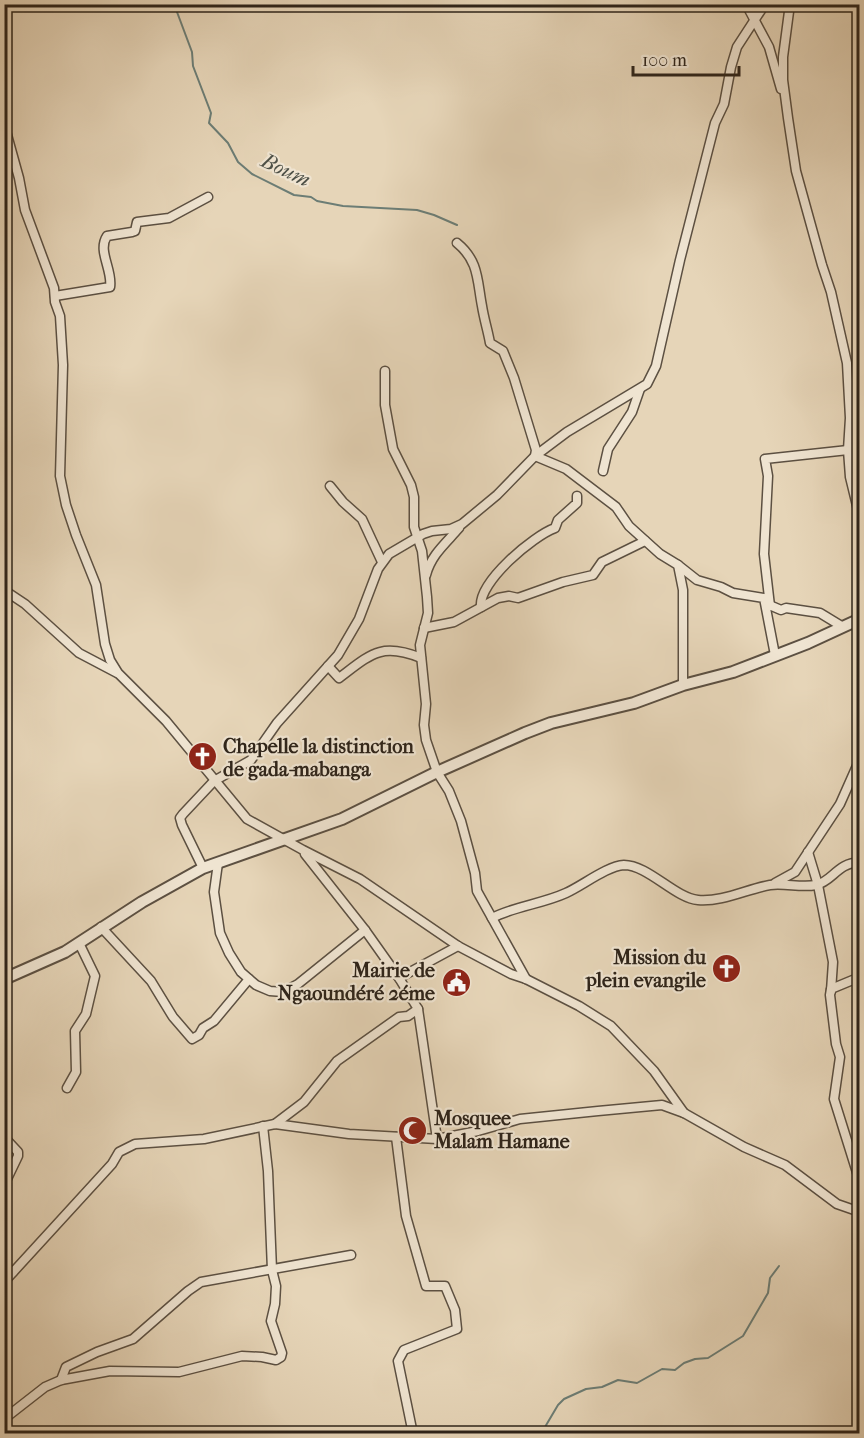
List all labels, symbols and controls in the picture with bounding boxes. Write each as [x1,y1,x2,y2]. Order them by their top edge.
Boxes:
scale bar [633,39,740,77]
text: 100 m [642,50,687,71]
water label: Boum [257,148,314,192]
place label: Chapelle la distinction de gada-mabanga [223,735,414,781]
church icon: Chapelle la distinction de gada-mabanga [186,741,218,773]
place label: Mission du plein evangile [585,946,707,992]
church icon: Mission du plein evangile [711,952,743,984]
place label: Mairie de Ngaoundéré 2éme [278,959,435,1005]
public building icon: Mairie de Ngaoundéré 2éme [440,966,472,998]
place label: Mosquee Malam Hamane [433,1107,570,1153]
mosque icon: Mosquee Malam Hamane [397,1114,429,1146]

